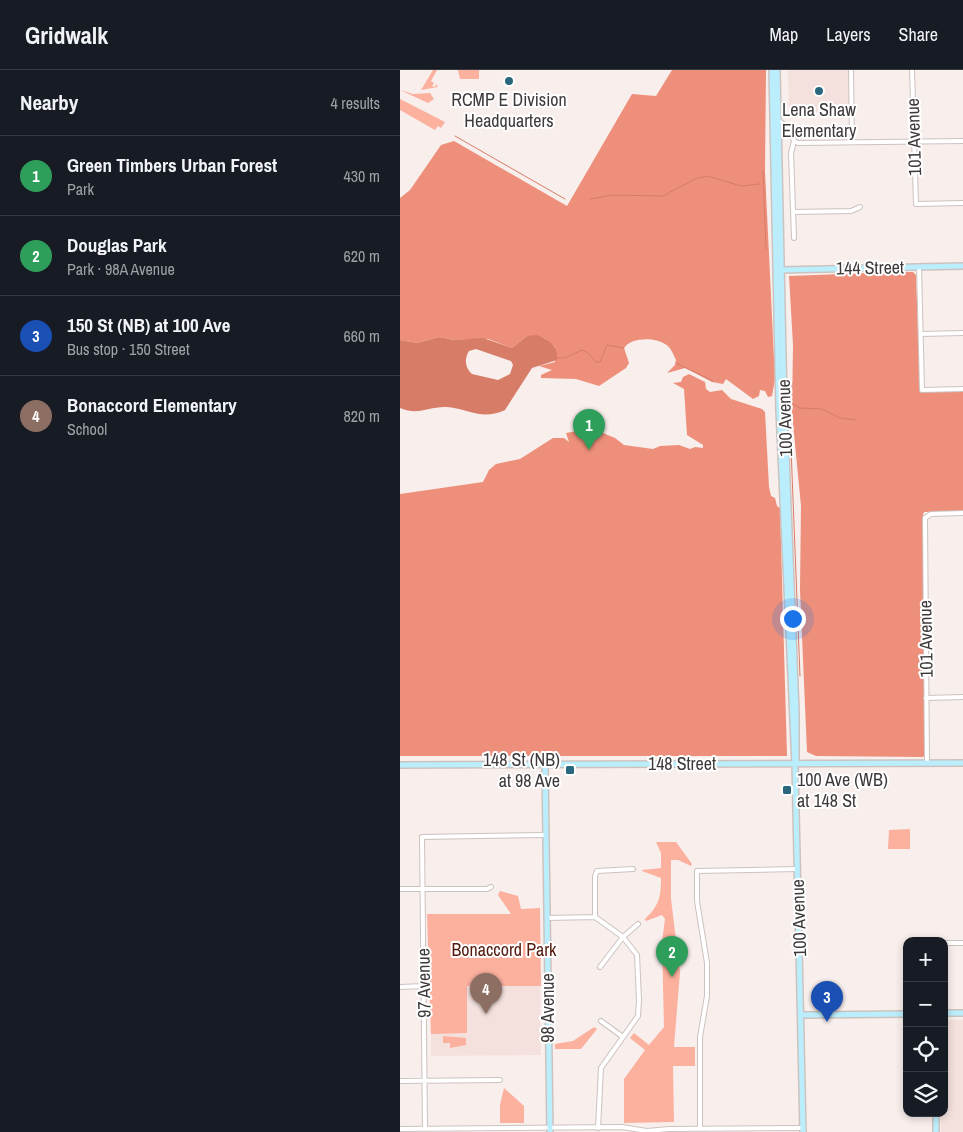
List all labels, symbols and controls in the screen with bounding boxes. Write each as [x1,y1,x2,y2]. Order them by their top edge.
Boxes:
text: Gridwalk [25,19,108,51]
text: Map [770,22,798,47]
text: Layers [826,22,871,47]
text: Share [899,22,938,47]
marker: RCMP E Division Headquarters [503,75,515,87]
marker: Lena Shaw Elementary [813,85,825,97]
place label: RCMP E Division Headquarters [451,87,567,133]
text: Nearby [20,88,78,117]
text: 4 results [330,92,380,114]
place label: Lena Shaw Elementary [782,97,857,143]
street label: 101 Avenue [900,98,927,176]
text: Green Timbers Urban Forest [67,152,277,178]
text: 1 [32,165,40,187]
text: 430 m [344,165,380,187]
text: Park [67,178,94,200]
text: Douglas Park [67,232,167,258]
text: 2 [32,245,40,267]
text: 620 m [344,245,380,267]
street label: 144 Street [836,254,904,281]
text: Park · 98A Avenue [67,258,175,280]
text: 150 St (NB) at 100 Ave [67,312,230,338]
text: 3 [32,325,40,347]
text: 660 m [344,325,380,347]
text: Bus stop · 150 Street [67,338,190,360]
street label: 100 Avenue [771,379,798,457]
text: Bonaccord Elementary [67,392,237,418]
text: 4 [32,405,40,427]
text: 820 m [344,405,380,427]
pin: 1 [573,409,605,450]
text: School [67,418,107,440]
street label: 101 Avenue [912,600,939,678]
your location [780,606,806,632]
place label: 148 St (NB) at 98 Ave [483,747,560,793]
street label: 148 Street [648,751,716,776]
marker: 148 St (NB) at 98 Ave [564,764,576,776]
place label: 100 Ave (WB) at 148 St [797,767,888,813]
marker: 100 Ave (WB) at 148 St [781,784,793,796]
street label: 100 Avenue [785,879,812,957]
pin: 2 [656,936,688,977]
park label: Bonaccord Park [451,937,557,962]
map controls [903,937,948,1117]
button: + [903,937,948,982]
street label: 97 Avenue [410,948,437,1018]
pin: 4 [470,973,502,1014]
street label: 98 Avenue [535,973,560,1043]
pin: 3 [811,981,843,1022]
button: − [903,982,948,1027]
button: locate [903,1027,948,1072]
button: layers [903,1072,948,1117]

